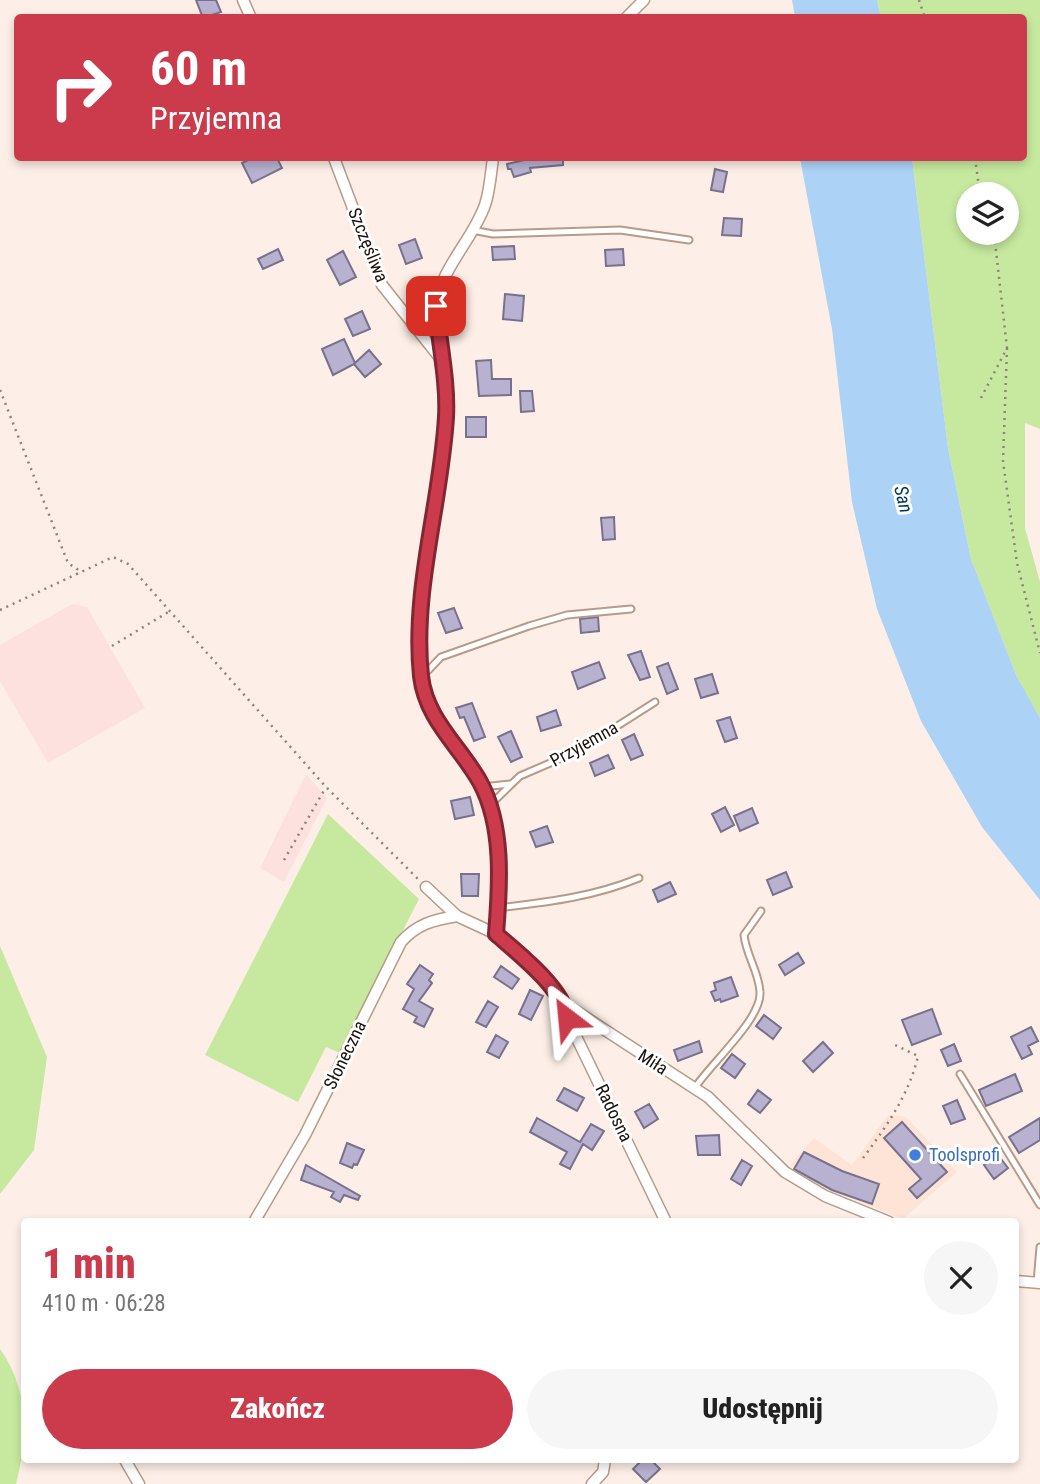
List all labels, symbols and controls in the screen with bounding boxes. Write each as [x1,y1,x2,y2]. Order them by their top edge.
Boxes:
text: 60 m [150,40,247,97]
icon: right [35,42,126,133]
text: Przyjemna [150,99,282,137]
map controls [956,182,1019,245]
button: layers [956,182,1019,245]
street label: Szczęśliwa [344,205,393,285]
pin [406,276,466,336]
icon: arrive [417,287,455,325]
water label: San [889,483,918,515]
street label: Przyjemna [546,716,621,771]
position arrow [530,981,604,1055]
street label: Słoneczna [319,1017,370,1092]
street label: Miła [635,1044,672,1079]
street label: Radosna [591,1080,637,1145]
place label: Toolsprofi [929,1144,1000,1165]
marker: Toolsprofi [907,1147,923,1163]
text: 1 min [42,1239,136,1288]
button: close [924,1241,998,1315]
text: 410 m · 06:28 [42,1290,166,1317]
button: Zakończ [42,1369,513,1449]
button: Udostępnij [527,1369,998,1449]

